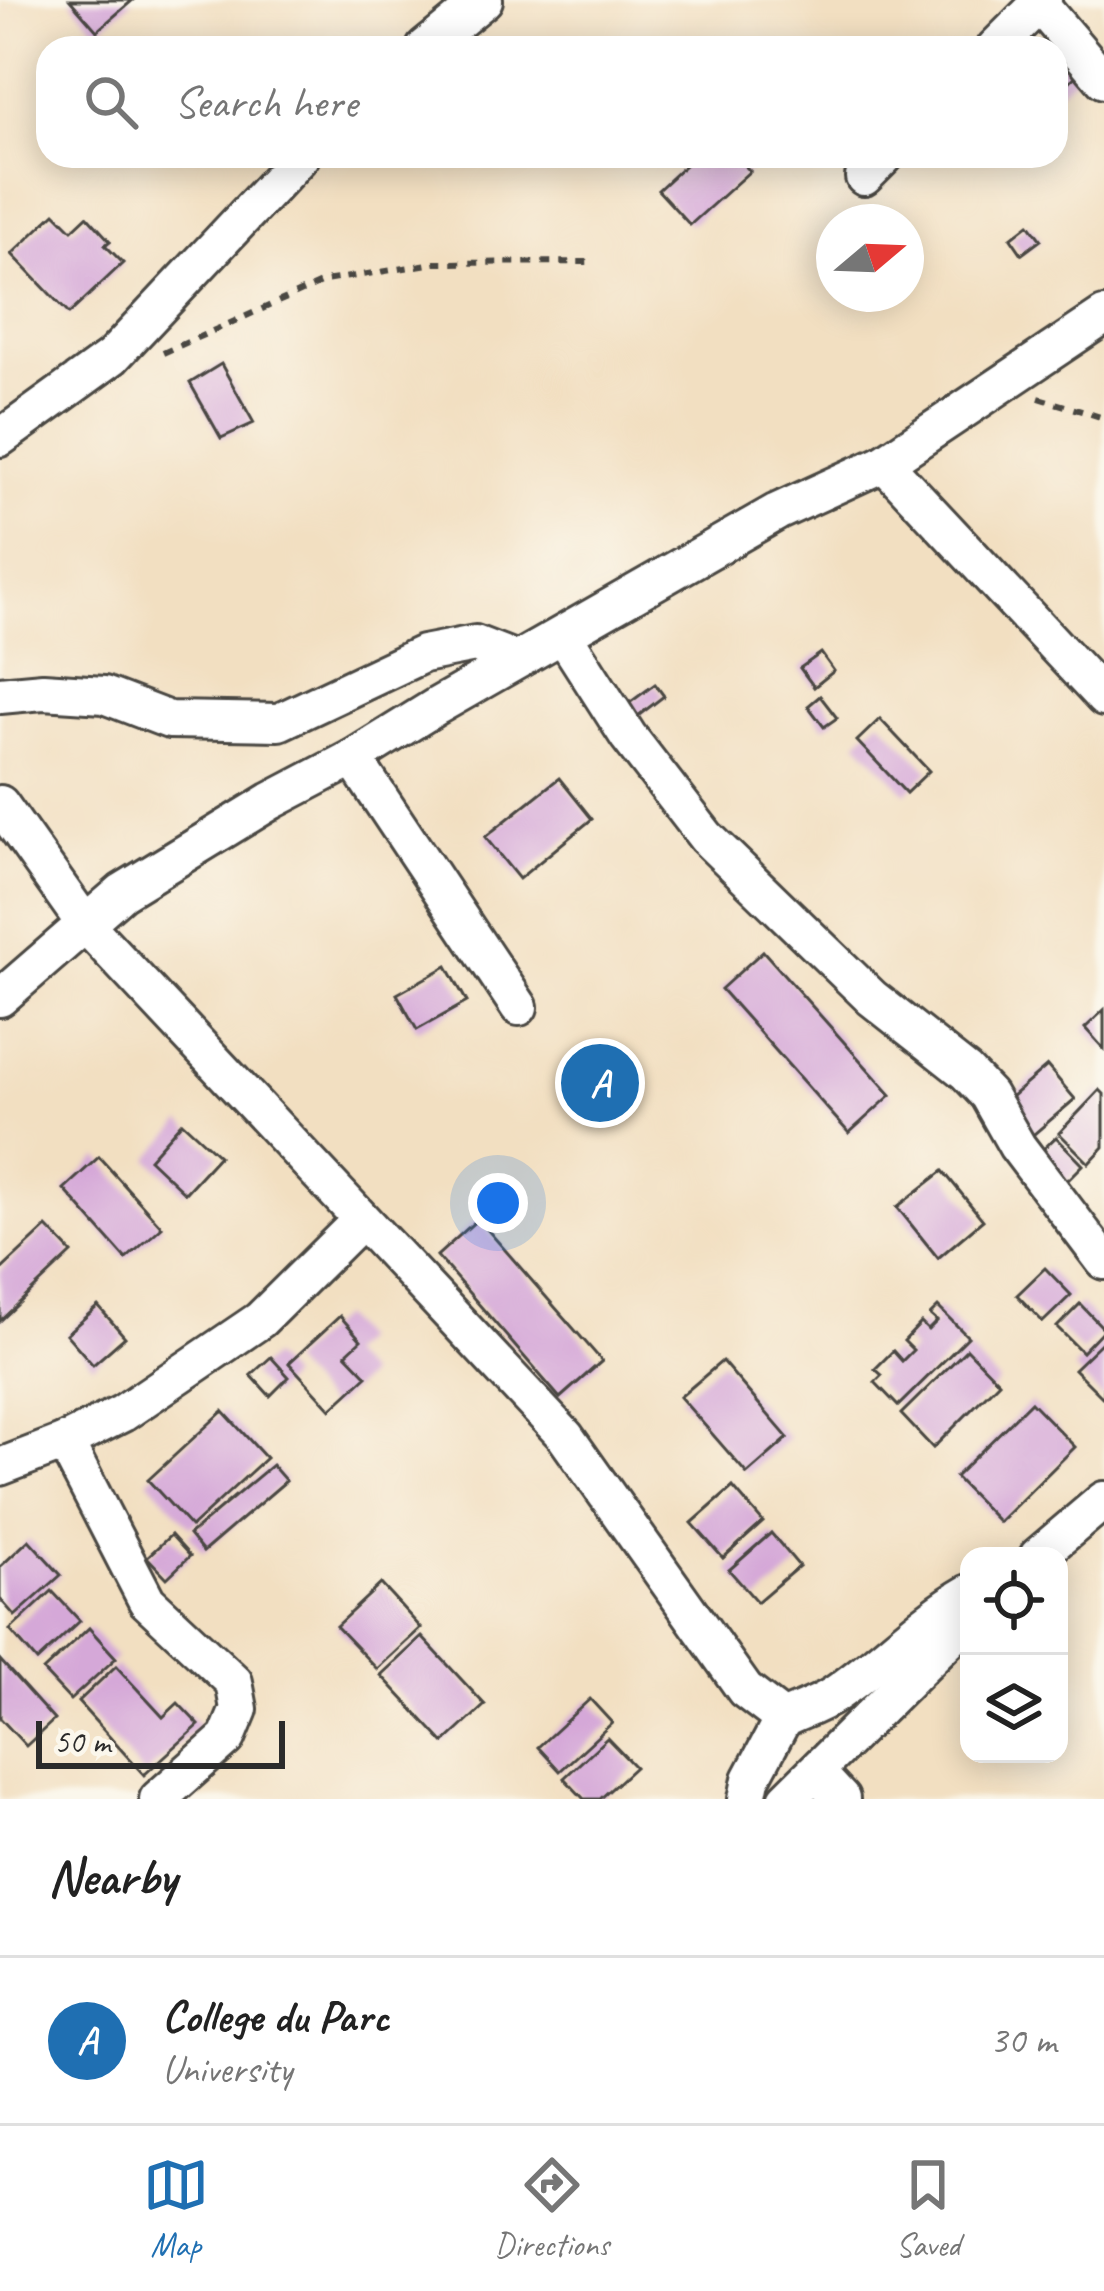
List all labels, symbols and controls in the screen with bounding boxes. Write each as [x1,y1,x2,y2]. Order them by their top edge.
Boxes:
search box [36,36,1068,168]
icon: search [78,69,144,135]
text: Search here [174,74,357,131]
north arrow [816,204,924,312]
pin: A [561,1038,639,1128]
your location [468,1173,528,1233]
map controls [960,1547,1068,1763]
button: locate [960,1547,1068,1655]
button: layers [960,1655,1068,1763]
scale bar [36,1715,285,1768]
text: 50 m [54,1721,110,1763]
text: Nearby [48,1845,176,1909]
text: College du Parc [162,1988,389,2045]
text: A [77,2016,97,2065]
text: 30 m [990,2016,1056,2065]
text: University [162,2045,292,2094]
tab: Map [143,2152,209,2266]
tab: Directions [495,2152,609,2266]
tab: Saved [895,2152,961,2266]

